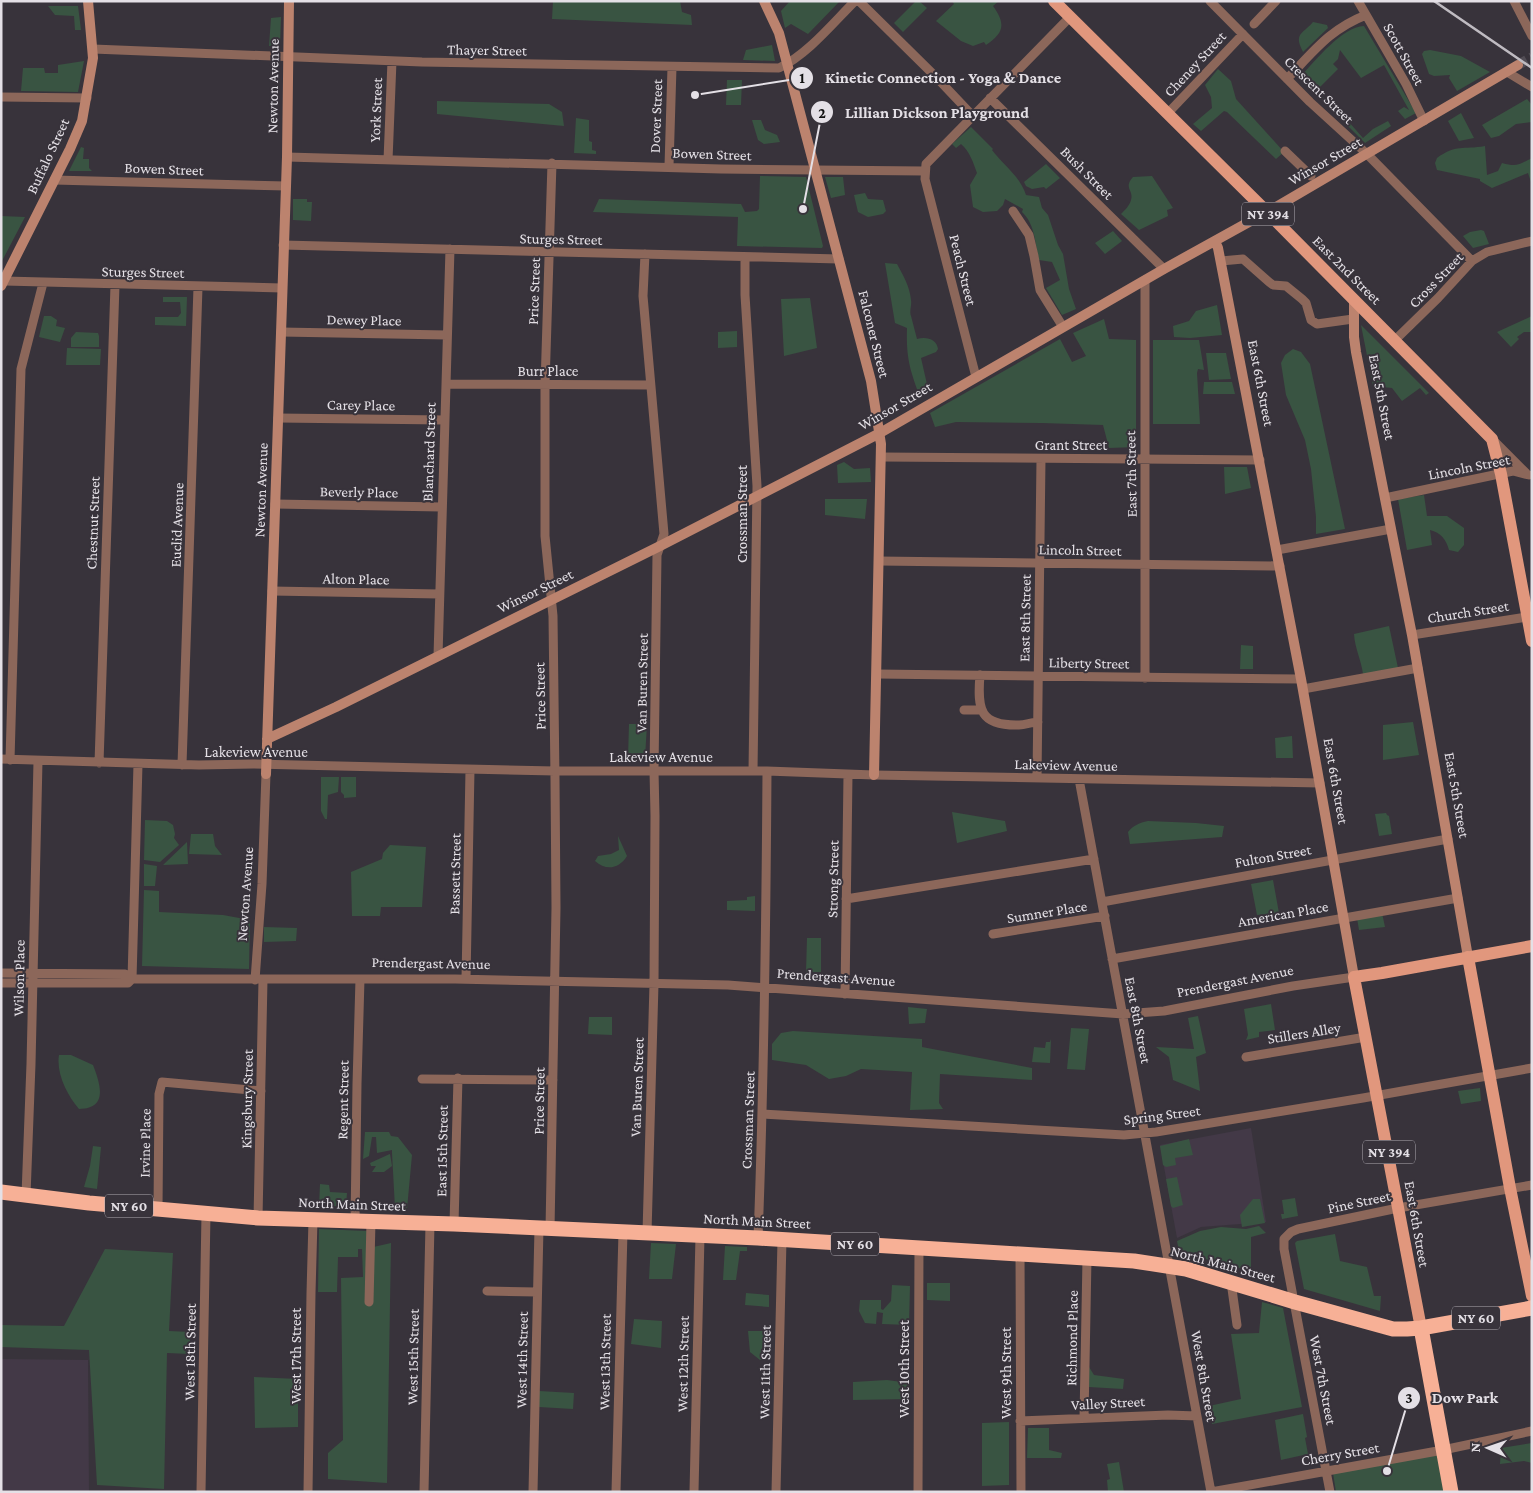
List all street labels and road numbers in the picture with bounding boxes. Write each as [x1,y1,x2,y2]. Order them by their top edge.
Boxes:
street label: Scott Street [1380,20,1428,89]
street label: Cheney Street [1161,27,1231,100]
street label: Newton Avenue [264,38,282,134]
street label: Thayer Street [447,41,528,60]
street label: Crescent Street [1281,53,1358,128]
street label: York Street [367,76,385,143]
street label: Dover Street [647,78,665,153]
street label: Buffalo Street [24,115,73,196]
street label: Winsor Street [1285,133,1365,188]
street label: Bush Street [1057,143,1117,203]
street label: Bowen Street [672,145,753,163]
street label: Bowen Street [124,160,205,178]
road number: NY 394 [1242,202,1294,225]
street label: Sturges Street [520,230,603,249]
street label: Peach Street [946,233,980,308]
street label: East 2nd Street [1310,233,1385,308]
street label: Cross Street [1406,248,1467,311]
street label: Price Street [525,256,543,325]
street label: Sturges Street [102,263,185,282]
street label: Falconer Street [855,289,893,380]
street label: Dewey Place [326,311,402,330]
street label: East 6th Street [1245,339,1277,428]
street label: East 5th Street [1366,353,1398,442]
street label: Burr Place [518,363,579,379]
street label: Winsor Street [855,378,935,433]
street label: Carey Place [327,396,396,415]
street label: Blanchard Street [419,401,439,502]
street label: East 7th Street [1122,430,1140,517]
street label: Grant Street [1035,437,1108,453]
street label: Newton Avenue [251,442,271,538]
street label: Lincoln Street [1427,451,1512,483]
street label: Crossman Street [734,464,750,563]
street label: Chestnut Street [83,475,103,570]
street label: Euclid Avenue [168,482,186,568]
street label: Beverly Place [320,483,399,502]
street label: Lincoln Street [1038,541,1123,559]
street label: Winsor Street [495,565,576,616]
street label: Alton Place [322,570,390,588]
street label: East 8th Street [1016,573,1034,662]
street label: Church Street [1426,598,1511,626]
street label: Van Buren Street [633,632,651,733]
street label: Liberty Street [1048,654,1131,673]
street label: Price Street [531,661,549,730]
street label: East 6th Street [1321,737,1352,826]
street label: Lakeview Avenue [204,744,308,760]
street label: Lakeview Avenue [609,749,713,765]
street label: East 5th Street [1442,751,1473,840]
street label: Lakeview Avenue [1014,756,1118,774]
street label: Bassett Street [446,832,464,915]
street label: Strong Street [824,839,843,918]
street label: Fulton Street [1234,841,1314,871]
street label: Newton Avenue [234,846,256,942]
street label: Sumner Place [1006,898,1089,926]
street label: American Place [1236,898,1330,930]
street label: Wilson Place [10,939,28,1017]
street label: Prendergast Avenue [371,954,491,973]
street label: Prendergast Avenue [1175,962,1295,1001]
street label: Prendergast Avenue [776,965,896,990]
street label: East 8th Street [1122,975,1154,1066]
street label: Stillers Alley [1266,1019,1342,1048]
street label: Van Buren Street [627,1036,647,1137]
street label: Kingsbury Street [238,1048,257,1149]
street label: Regent Street [334,1059,353,1140]
street label: Price Street [530,1066,548,1135]
street label: Crossman Street [738,1070,758,1169]
street label: Spring Street [1123,1102,1203,1129]
street label: East 15th Street [433,1104,451,1197]
street label: Irvine Place [136,1108,154,1178]
road number: NY 394 [1363,1140,1415,1164]
street label: East 6th Street [1402,1180,1433,1269]
street label: Pine Street [1326,1187,1393,1216]
road number: NY 60 [105,1194,153,1218]
street label: North Main Street [298,1194,407,1214]
street label: North Main Street [703,1210,812,1232]
road number: NY 60 [831,1232,879,1256]
street label: North Main Street [1169,1242,1278,1286]
street label: Richmond Place [1063,1290,1081,1386]
street label: West 18th Street [181,1302,199,1401]
road number: NY 60 [1452,1306,1500,1330]
street label: West 17th Street [288,1307,304,1404]
street label: West 15th Street [404,1308,422,1405]
street label: West 14th Street [513,1310,531,1409]
street label: West 13th Street [596,1313,614,1410]
street label: West 12th Street [674,1315,692,1412]
street label: West 10th Street [896,1319,912,1418]
street label: West 11th Street [756,1324,774,1419]
street label: West 9th Street [998,1326,1014,1419]
street label: West 8th Street [1188,1329,1220,1424]
street label: West 7th Street [1306,1334,1340,1427]
street label: Valley Street [1071,1393,1147,1414]
street label: Cherry Street [1300,1439,1382,1470]

